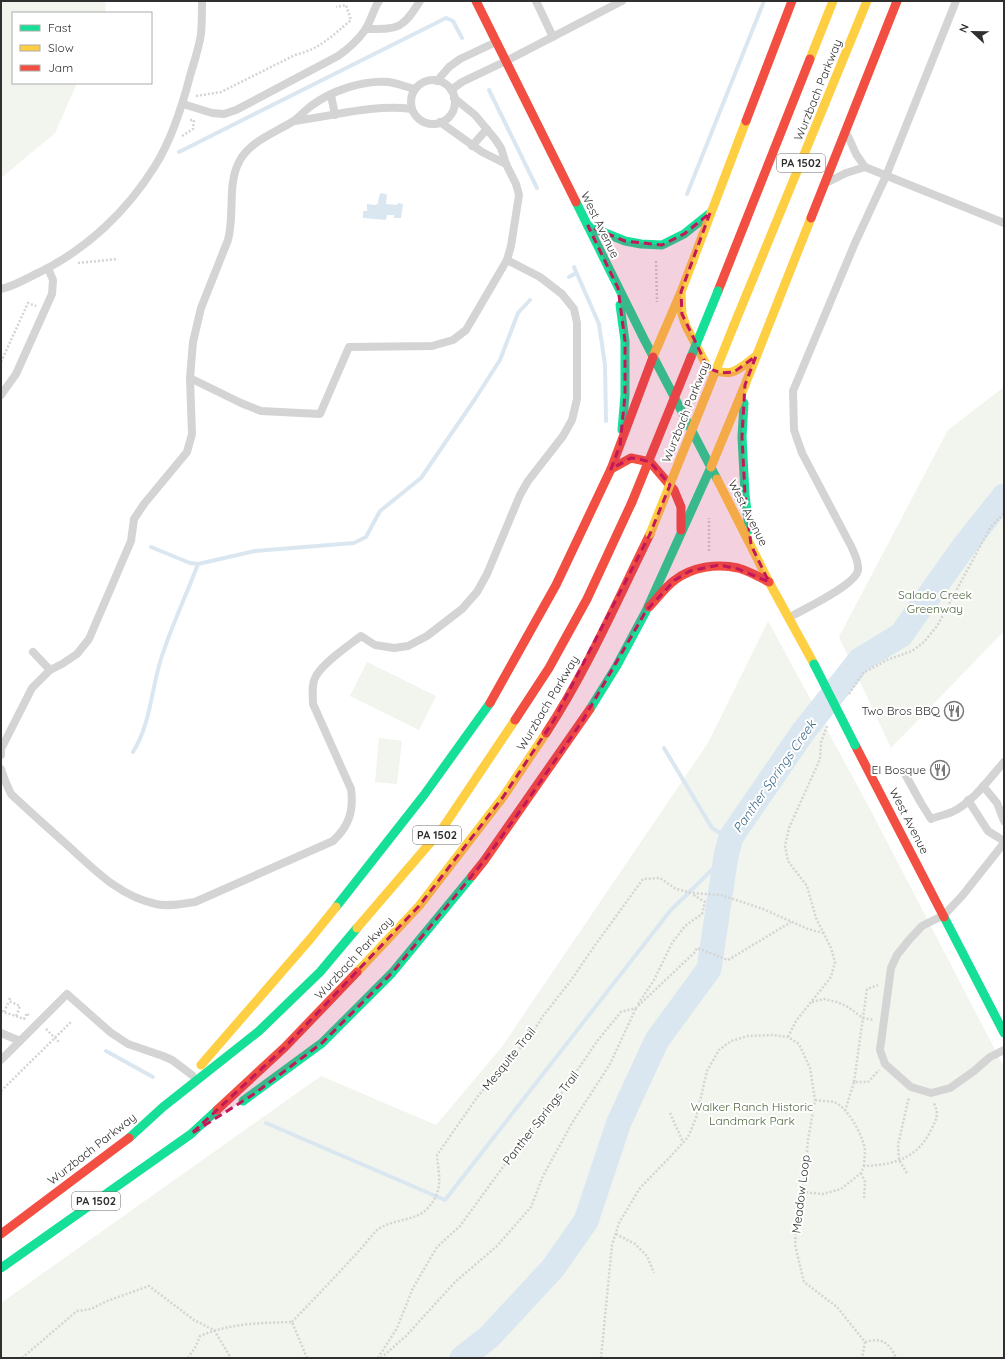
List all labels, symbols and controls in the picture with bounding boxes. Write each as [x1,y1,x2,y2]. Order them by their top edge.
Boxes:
legend [12,12,152,84]
north arrow [953,12,993,52]
text: Fast [48,20,72,35]
text: N [956,22,972,35]
street label: Wurzbach Parkway [790,37,845,143]
text: Slow [48,40,74,55]
text: Jam [48,60,73,75]
road number: PA 1502 [777,154,825,172]
street label: West Avenue [578,189,623,261]
street label: Wurzbach Parkway [658,359,713,465]
street label: West Avenue [725,477,772,549]
park label: Salado Creek Greenway [898,587,972,616]
street label: Wurzbach Parkway [513,653,582,753]
restaurant icon: Two Bros BBQ [943,700,965,722]
place label: Two Bros BBQ [861,703,941,718]
water label: Panther Springs Creek [729,716,820,835]
restaurant icon: El Bosque [929,759,951,781]
place label: El Bosque [872,762,926,777]
street label: West Avenue [886,785,933,857]
road number: PA 1502 [413,826,461,844]
street label: Wurzbach Parkway [311,913,396,1002]
street label: Mesquite Trail [479,1024,539,1093]
street label: Panther Springs Trail [499,1068,582,1168]
park label: Walker Ranch Historic Landmark Park [691,1099,813,1128]
street label: Wurzbach Parkway [44,1109,139,1188]
street label: Meadow Loop [788,1154,813,1234]
road number: PA 1502 [72,1192,120,1210]

